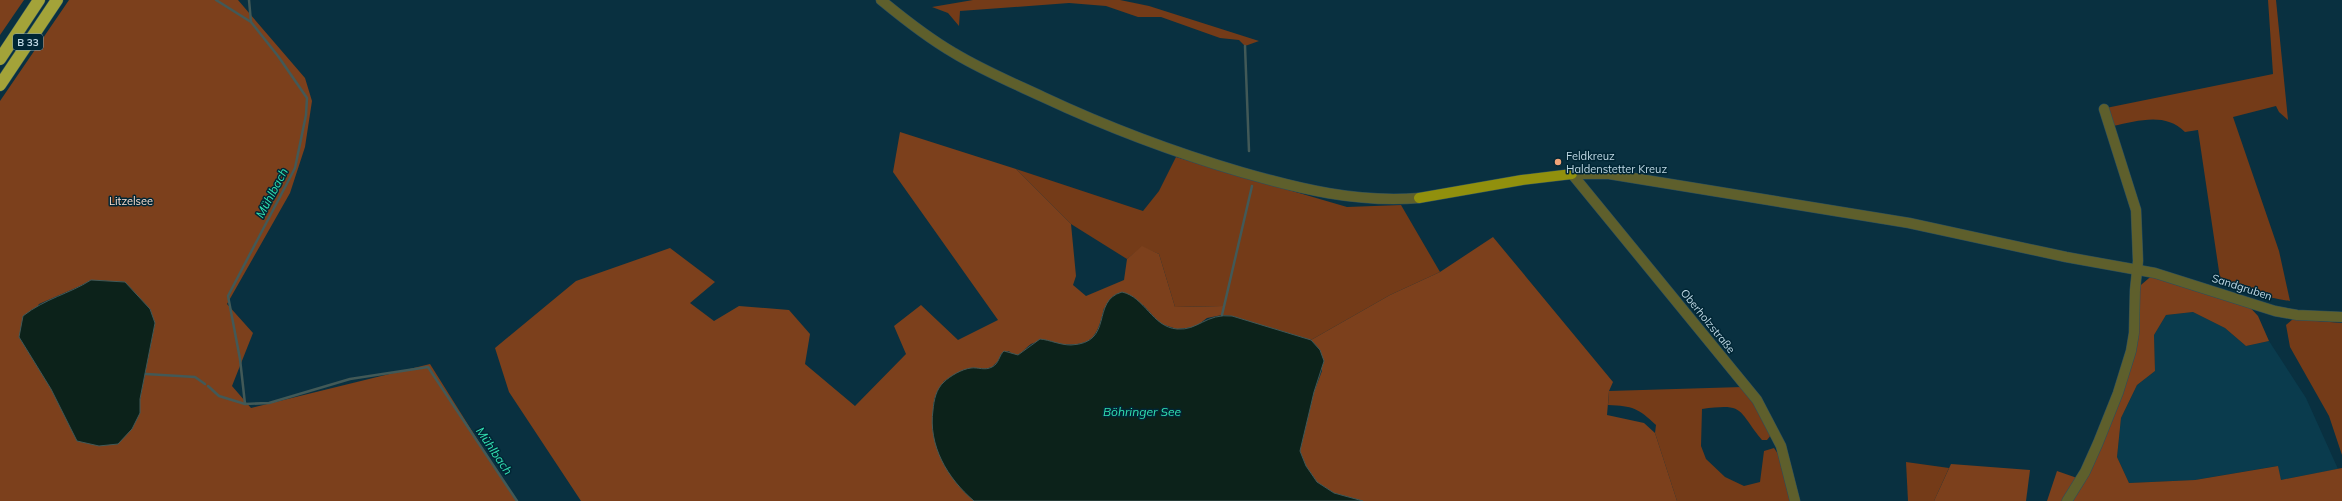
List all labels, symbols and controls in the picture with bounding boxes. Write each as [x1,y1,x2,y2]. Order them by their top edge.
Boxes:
road number: B 33 [13,34,43,50]
place label: Feldkreuz Haldenstetter Kreuz [1566,149,1667,176]
marker: Feldkreuz Haldenstetter Kreuz [1553,157,1563,167]
water label: Mühlbach [252,165,291,220]
park label: Litzelsee [109,194,153,208]
street label: Sandgruben [2210,271,2274,303]
street label: Oberholzstraße [1678,286,1738,356]
water label: Böhringer See [1103,404,1182,419]
water label: Mühlbach [473,424,516,477]

